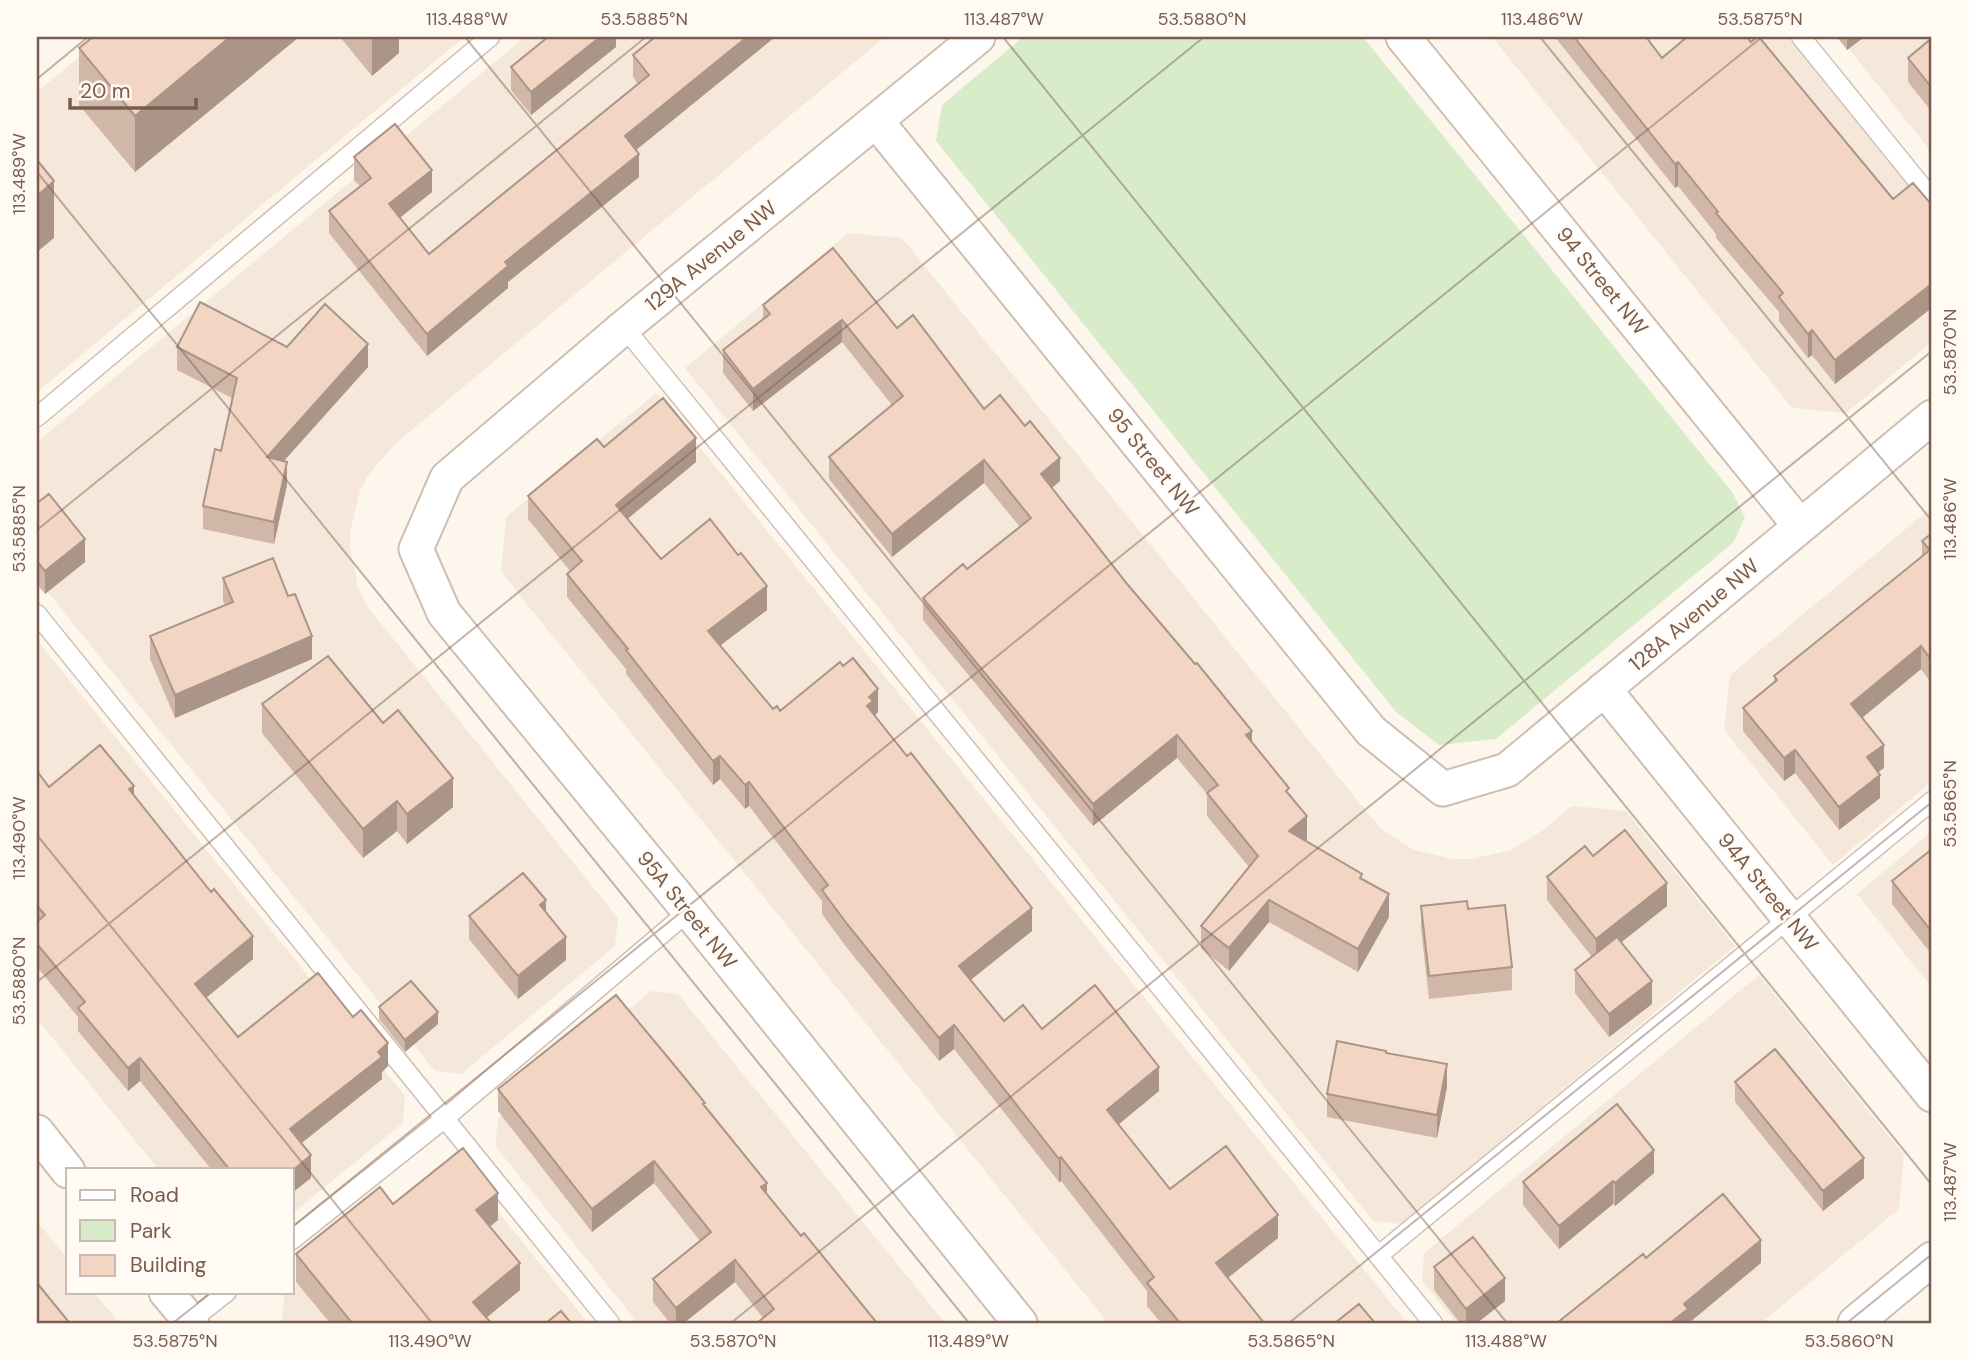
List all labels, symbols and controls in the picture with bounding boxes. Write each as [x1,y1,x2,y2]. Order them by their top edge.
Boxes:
text: 113.488°W [426,7,508,31]
text: 53.5885°N [600,7,688,31]
text: 113.487°W [964,7,1044,31]
text: 53.5880°N [1158,7,1246,31]
text: 113.486°W [1501,7,1583,31]
text: 53.5875°N [1717,7,1803,31]
scale bar [70,66,196,110]
text: 20 m [80,77,131,105]
text: 113.489°W [7,133,31,215]
street label: 129A Avenue NW [639,194,783,318]
street label: 94 Street NW [1550,221,1654,341]
text: 53.5870°N [1938,309,1962,395]
street label: 95 Street NW [1101,402,1205,522]
text: 113.486°W [1938,478,1962,560]
text: 53.5885°N [7,485,31,573]
street label: 128A Avenue NW [1623,552,1765,678]
text: 53.5865°N [1938,760,1962,848]
text: 113.490°W [7,796,31,880]
street label: 94A Street NW [1711,827,1825,957]
street label: 95A Street NW [631,845,743,975]
text: 53.5880°N [7,937,31,1025]
text: 113.487°W [1938,1142,1962,1222]
legend [66,1168,294,1294]
text: Road [130,1181,179,1209]
text: Park [130,1217,172,1245]
text: Building [130,1251,207,1279]
text: 53.5875°N [132,1329,218,1353]
text: 113.490°W [388,1329,472,1353]
text: 53.5870°N [690,1329,776,1353]
text: 113.489°W [927,1329,1009,1353]
text: 53.5865°N [1247,1329,1335,1353]
text: 113.488°W [1465,1329,1547,1353]
text: 53.5860°N [1804,1329,1894,1353]

